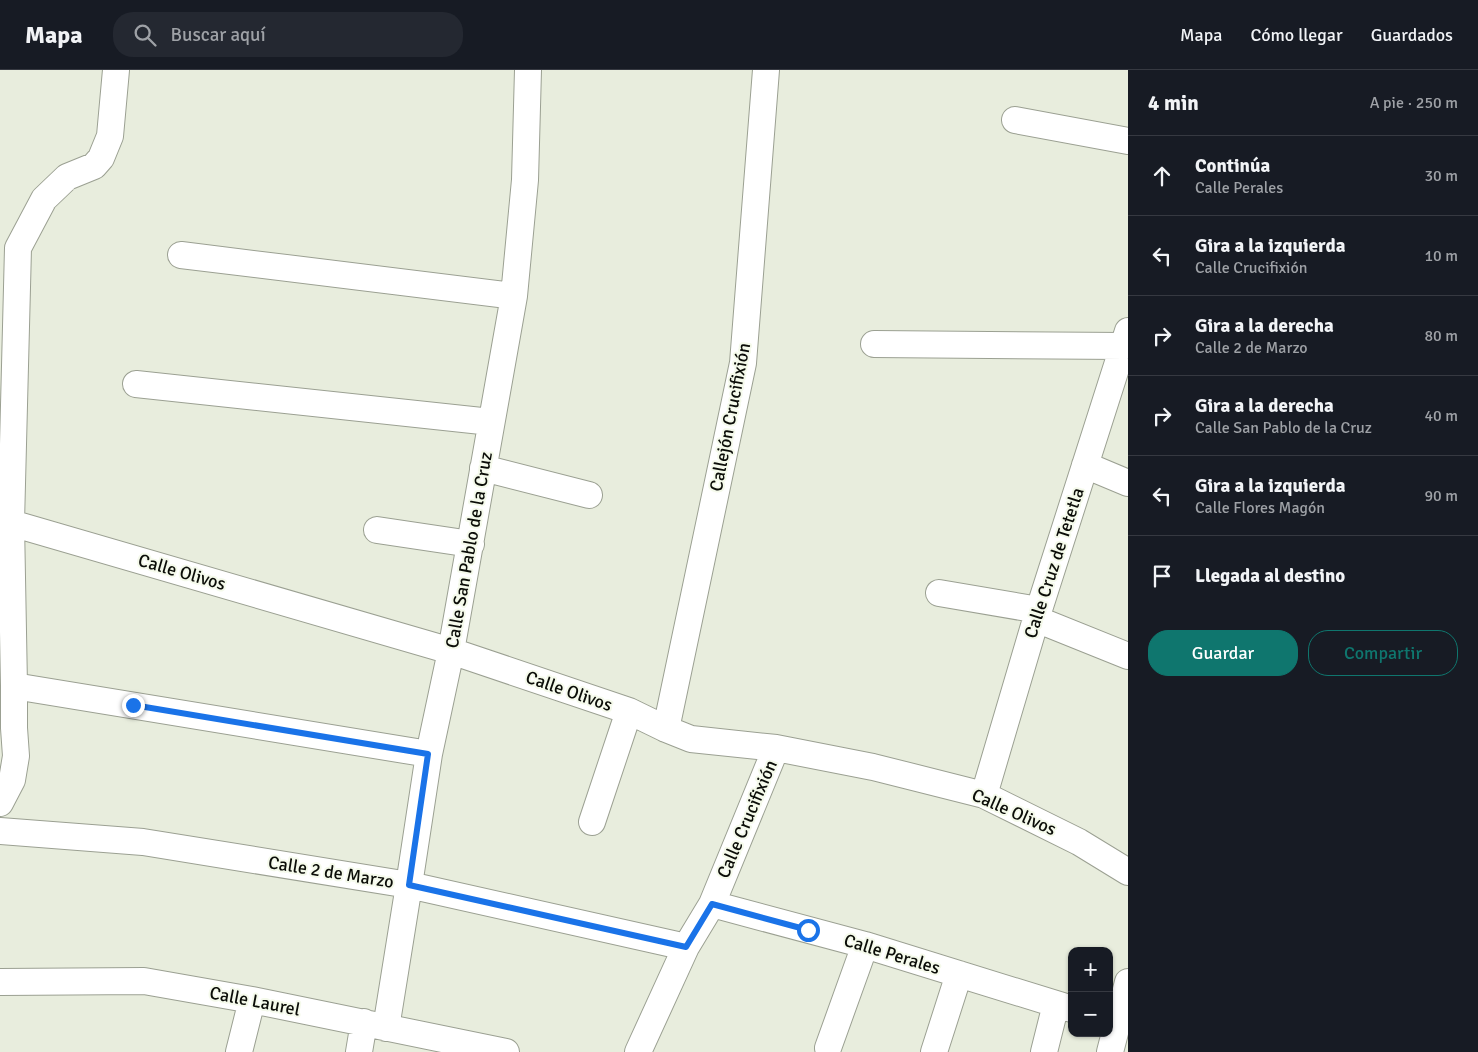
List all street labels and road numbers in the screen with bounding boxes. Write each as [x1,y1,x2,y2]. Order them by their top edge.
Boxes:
street label: Callejón Crucifixión [705,341,755,493]
street label: Calle San Pablo de la Cruz [441,450,497,650]
street label: Calle Cruz de Tetetla [1019,485,1089,641]
street label: Calle Olivos [136,549,228,595]
street label: Calle Olivos [523,666,615,716]
street label: Calle Crucifixión [712,756,782,882]
street label: Calle Olivos [968,784,1060,840]
street label: Calle 2 de Marzo [267,851,395,893]
street label: Calle Perales [841,929,943,979]
street label: Calle Laurel [208,981,302,1021]

